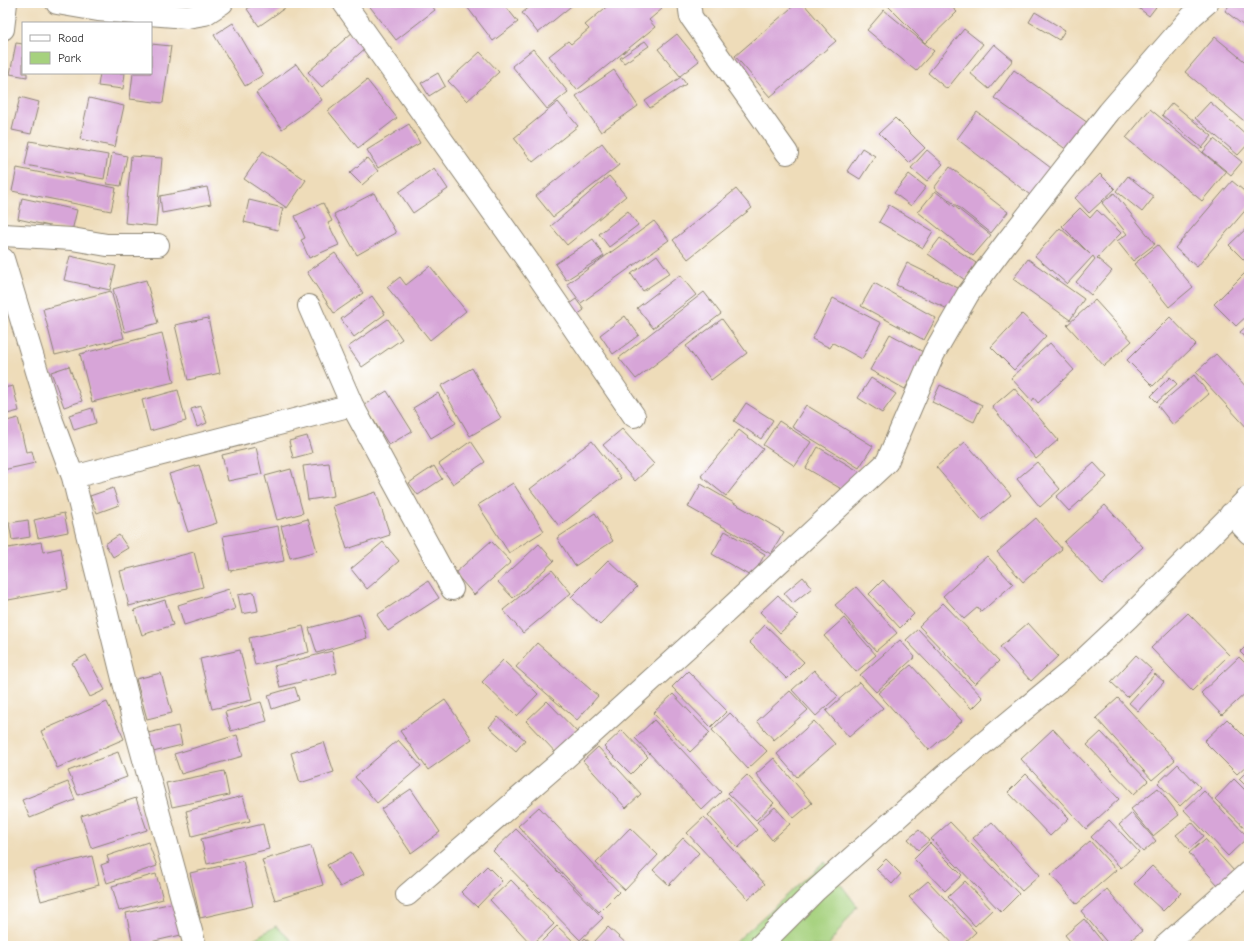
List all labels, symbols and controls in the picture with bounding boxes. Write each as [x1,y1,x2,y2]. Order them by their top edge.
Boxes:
legend [22,22,152,74]
text: Road [58,31,84,45]
text: Park [58,51,81,65]

